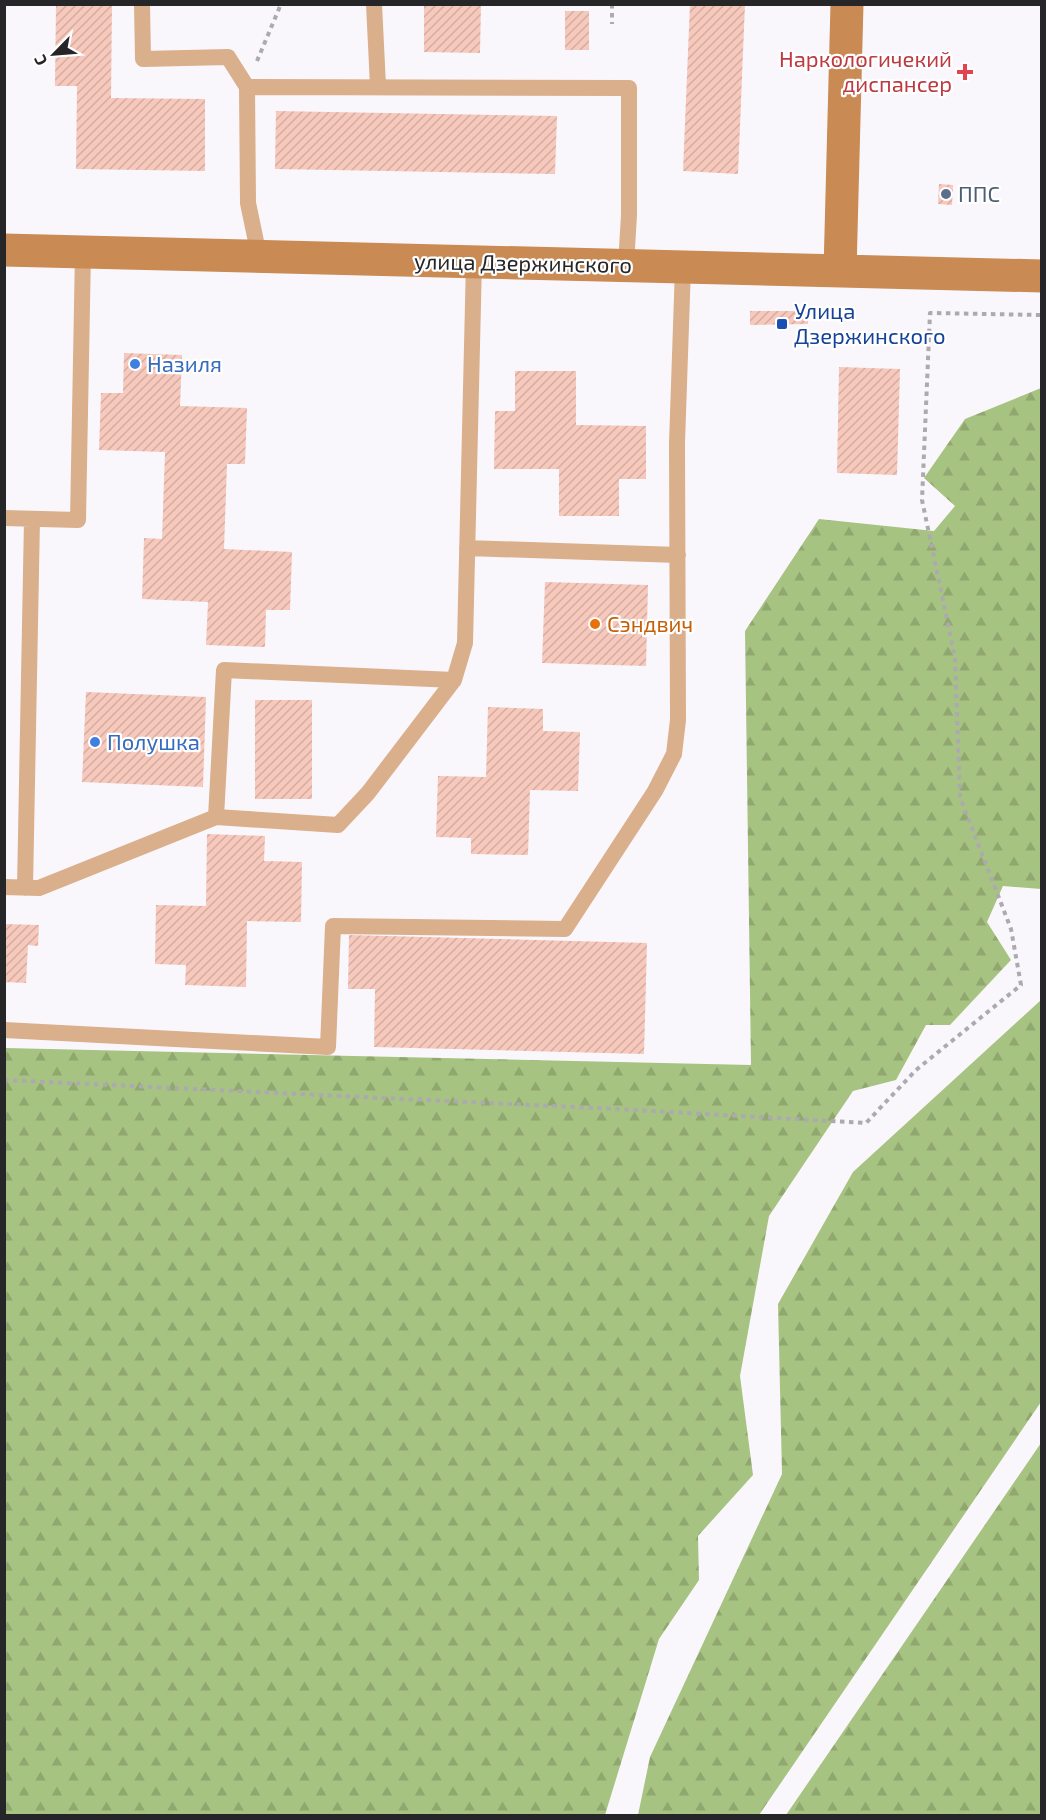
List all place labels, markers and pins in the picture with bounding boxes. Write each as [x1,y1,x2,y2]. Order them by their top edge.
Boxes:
place label: Наркологичекий диспансер [779,45,952,96]
marker: Наркологичекий диспансер [956,63,974,81]
place label: ППС [958,180,1000,206]
marker: ППС [939,187,953,201]
place label: Улица Дзержинского [794,297,946,348]
marker: Улица Дзержинского [775,317,789,331]
place label: Назиля [147,350,222,376]
marker: Назиля [128,357,142,371]
place label: Сэндвич [607,610,693,636]
marker: Сэндвич [588,617,602,631]
place label: Полушка [107,728,200,755]
marker: Полушка [88,735,102,749]

